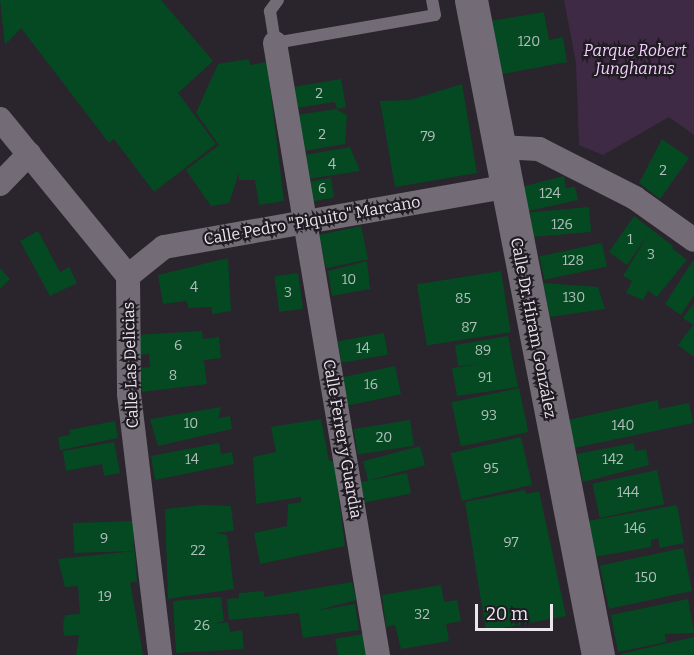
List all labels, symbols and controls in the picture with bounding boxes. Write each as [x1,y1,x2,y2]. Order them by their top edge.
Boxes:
house number: 120 [518,34,540,50]
park label: Parque Robert Junghanns [584,41,686,79]
house number: 2 [315,86,323,102]
house number: 2 [318,127,326,143]
house number: 79 [421,129,435,145]
house number: 4 [328,157,336,173]
house number: 2 [659,163,667,179]
house number: 6 [318,181,326,197]
house number: 124 [539,186,561,202]
street label: Calle Pedro "Piquito" Marcano [202,192,422,250]
house number: 126 [551,217,573,233]
house number: 1 [627,232,633,248]
street label: Calle Dr. Hiram González [506,236,560,420]
house number: 3 [647,247,655,263]
house number: 128 [562,253,584,269]
house number: 10 [342,272,356,288]
house number: 4 [190,280,198,296]
house number: 3 [284,285,292,301]
house number: 130 [563,290,585,306]
house number: 85 [455,291,471,307]
street label: Calle Las Delicias [119,301,143,429]
house number: 87 [461,320,477,336]
house number: 6 [174,338,182,354]
house number: 14 [356,341,370,357]
house number: 89 [475,343,491,359]
street label: Calle Ferrer y Guardia [319,358,365,520]
house number: 8 [169,368,177,384]
house number: 91 [478,370,492,386]
house number: 16 [364,377,378,393]
house number: 93 [481,408,497,424]
house number: 10 [184,416,198,432]
house number: 140 [612,418,634,434]
house number: 20 [376,430,392,446]
house number: 14 [185,452,199,468]
house number: 142 [602,452,624,468]
house number: 95 [483,461,499,477]
house number: 144 [617,485,639,501]
house number: 146 [624,521,646,537]
house number: 9 [100,531,108,547]
house number: 97 [503,535,519,551]
house number: 22 [190,543,206,559]
house number: 150 [635,570,657,586]
house number: 19 [98,589,112,605]
scale bar [478,592,556,630]
text: 20 m [486,603,528,625]
house number: 32 [414,607,430,623]
house number: 26 [194,618,210,634]

